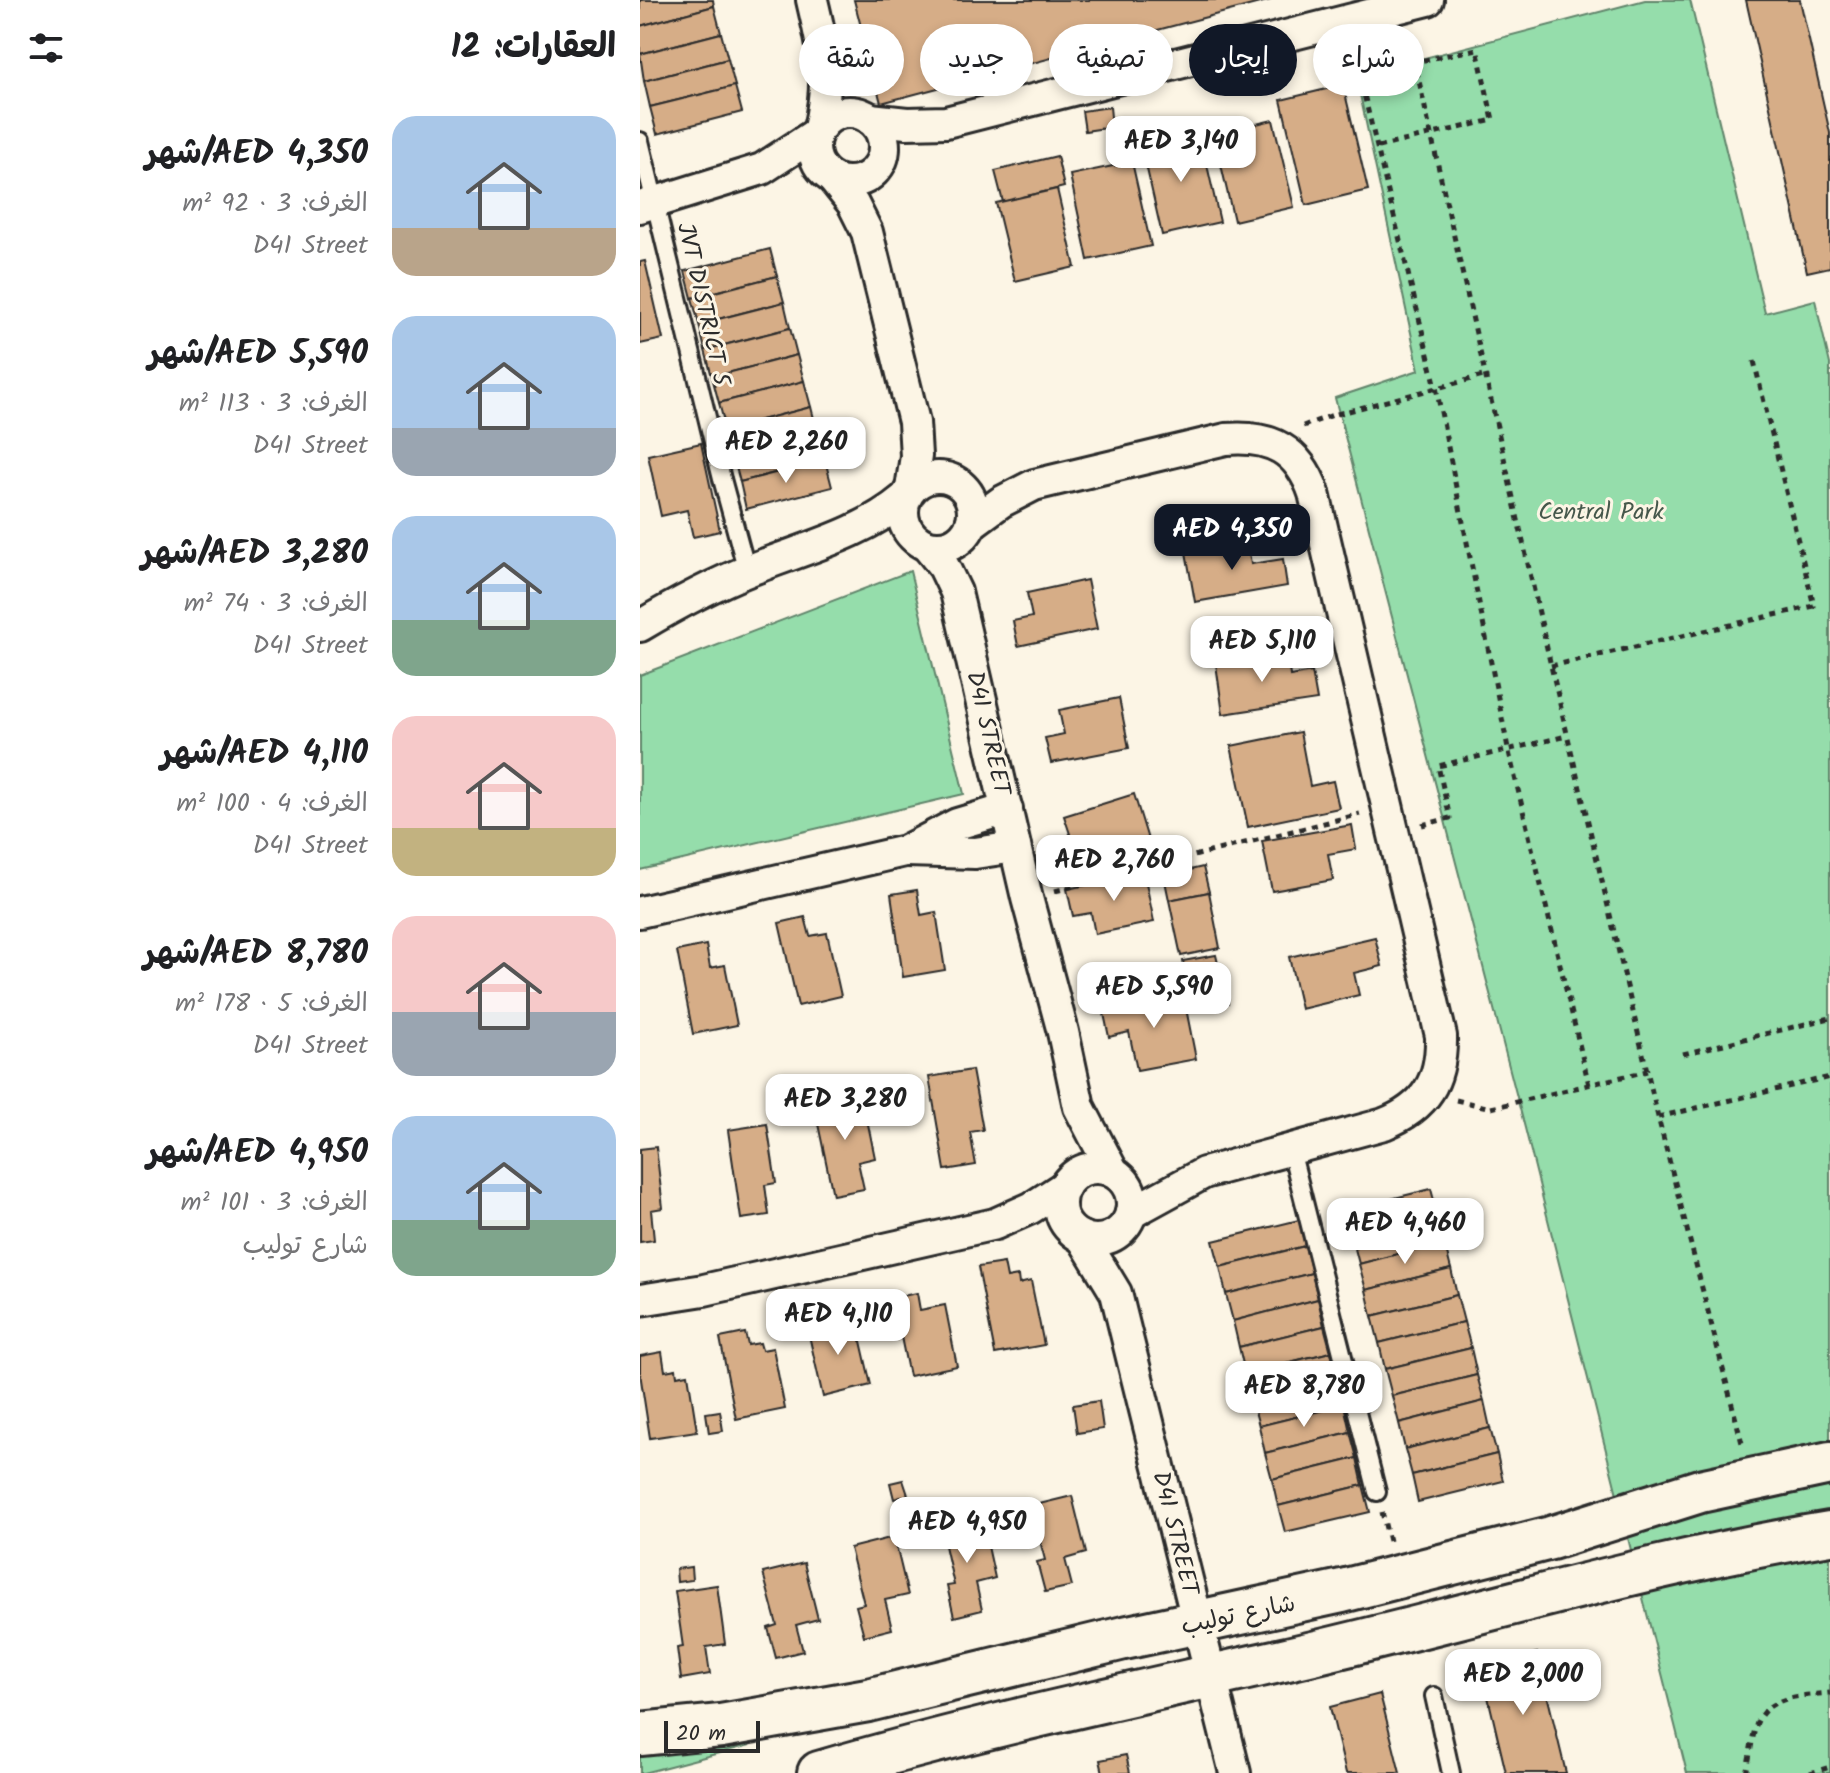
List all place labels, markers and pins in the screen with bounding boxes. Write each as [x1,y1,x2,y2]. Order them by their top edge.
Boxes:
pin: AED 3,140 [1089,116,1273,184]
pin: AED 2,260 [694,417,878,485]
pin: AED 4,350 [1140,504,1324,572]
pin: AED 5,110 [1170,616,1354,684]
pin: AED 2,760 [1022,835,1206,903]
pin: AED 5,590 [1062,962,1246,1030]
pin: AED 3,280 [753,1074,937,1142]
pin: AED 4,460 [1313,1198,1497,1266]
pin: AED 4,110 [746,1289,930,1357]
pin: AED 8,780 [1212,1361,1396,1429]
pin: AED 4,950 [875,1497,1059,1565]
pin: AED 2,000 [1431,1649,1615,1717]

